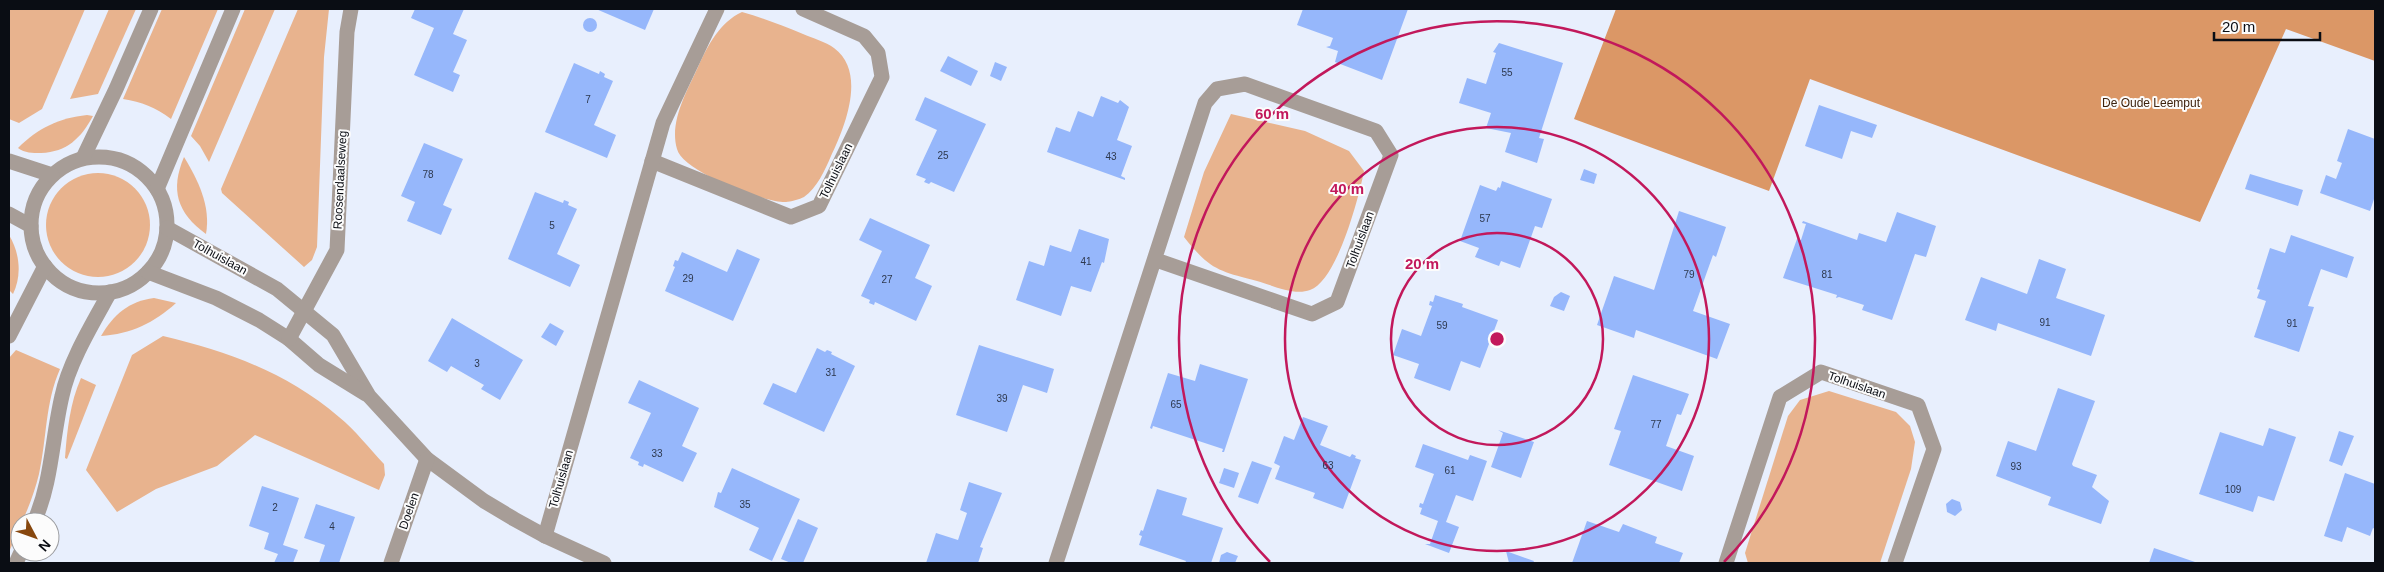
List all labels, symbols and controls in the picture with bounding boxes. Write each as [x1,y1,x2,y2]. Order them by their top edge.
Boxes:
scale bar [2214,10,2320,42]
text: 20 m [2222,18,2255,35]
house number: 55 [1501,67,1513,78]
house number: 7 [585,94,591,105]
park label: De Oude Leemput [2102,96,2201,110]
text: 60 m [1255,105,1289,122]
street label: Roosendaalseweg [330,130,350,230]
street label: Tolhuislaan [817,141,855,201]
house number: 25 [937,150,949,161]
house number: 43 [1105,151,1117,162]
house number: 78 [422,169,434,180]
text: 40 m [1330,180,1364,197]
street label: Tolhuislaan [1343,209,1377,271]
house number: 57 [1479,213,1491,224]
house number: 5 [549,220,555,231]
street label: Tolhuislaan [190,236,250,278]
text: 20 m [1405,255,1439,272]
house number: 41 [1080,256,1092,267]
house number: 79 [1683,269,1695,280]
house number: 81 [1821,269,1833,280]
house number: 29 [682,273,694,284]
house number: 27 [881,274,893,285]
house number: 91 [2039,317,2051,328]
house number: 91 [2286,318,2298,329]
house number: 59 [1436,320,1448,331]
centre of rings [1488,330,1506,348]
house number: 3 [474,358,480,369]
house number: 31 [825,367,837,378]
street label: Tolhuislaan [1826,369,1888,401]
house number: 39 [996,393,1008,404]
house number: 65 [1170,399,1182,410]
house number: 77 [1650,419,1662,430]
street label: Tolhuislaan [546,448,576,510]
house number: 33 [651,448,663,459]
house number: 63 [1322,460,1334,471]
house number: 93 [2010,461,2022,472]
house number: 61 [1444,465,1456,476]
house number: 109 [2225,484,2242,495]
street label: Doelen [396,491,422,531]
house number: 35 [739,499,751,510]
house number: 2 [272,502,278,513]
north arrow [10,512,60,562]
house number: 4 [329,521,335,532]
text: N [35,536,54,555]

